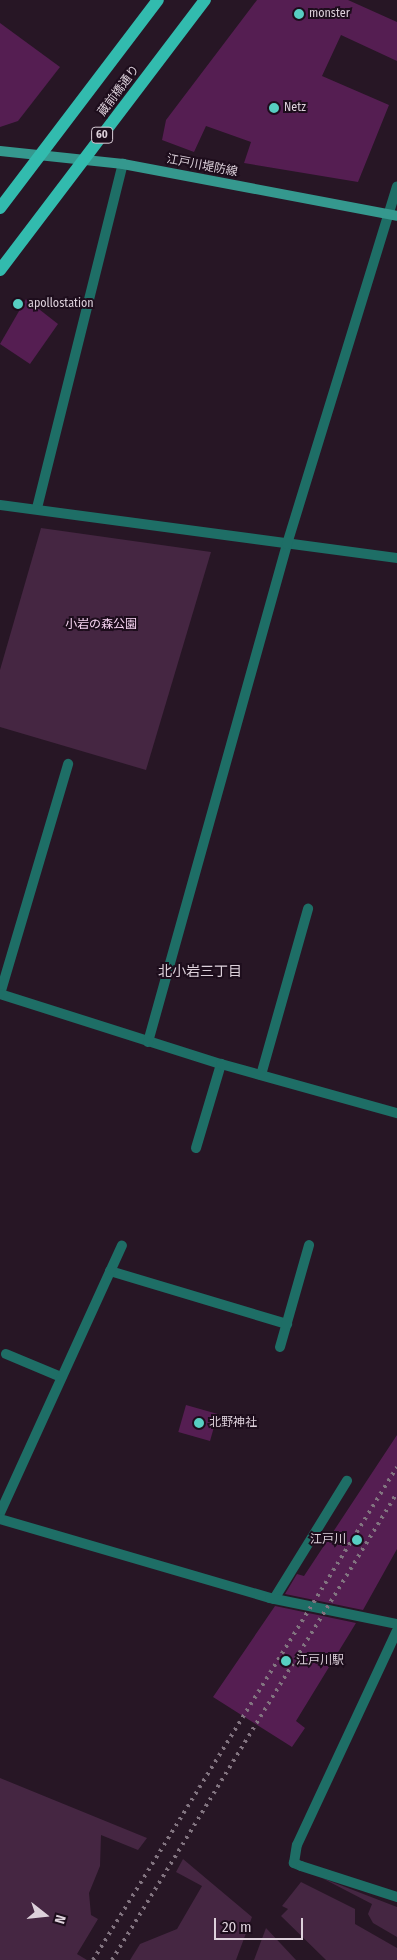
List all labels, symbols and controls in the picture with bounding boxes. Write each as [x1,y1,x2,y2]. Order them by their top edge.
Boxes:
place label: monster [309,7,350,21]
marker: monster [293,8,305,20]
street label: 蔵前橋通り [95,63,143,119]
place label: Netz [284,101,306,115]
marker: Netz [268,102,280,114]
road number: 60 [91,126,113,144]
street label: 江戸川堤防線 [165,152,239,180]
place label: apollostation [28,297,94,311]
marker: apollostation [12,298,24,310]
park label: 小岩の森公園 [65,618,137,632]
district label: 北小岩三丁目 [158,964,242,980]
place label: 北野神社 [209,1416,257,1430]
marker: 北野神社 [193,1417,205,1429]
place label: 江戸川 [310,1533,346,1547]
marker: 江戸川 [350,1533,364,1547]
place label: 江戸川駅 [296,1654,344,1668]
marker: 江戸川駅 [280,1655,292,1667]
north arrow [20,1890,70,1940]
scale bar [217,1908,306,1940]
text: N [51,1913,69,1926]
text: 20 m [222,1918,252,1936]

